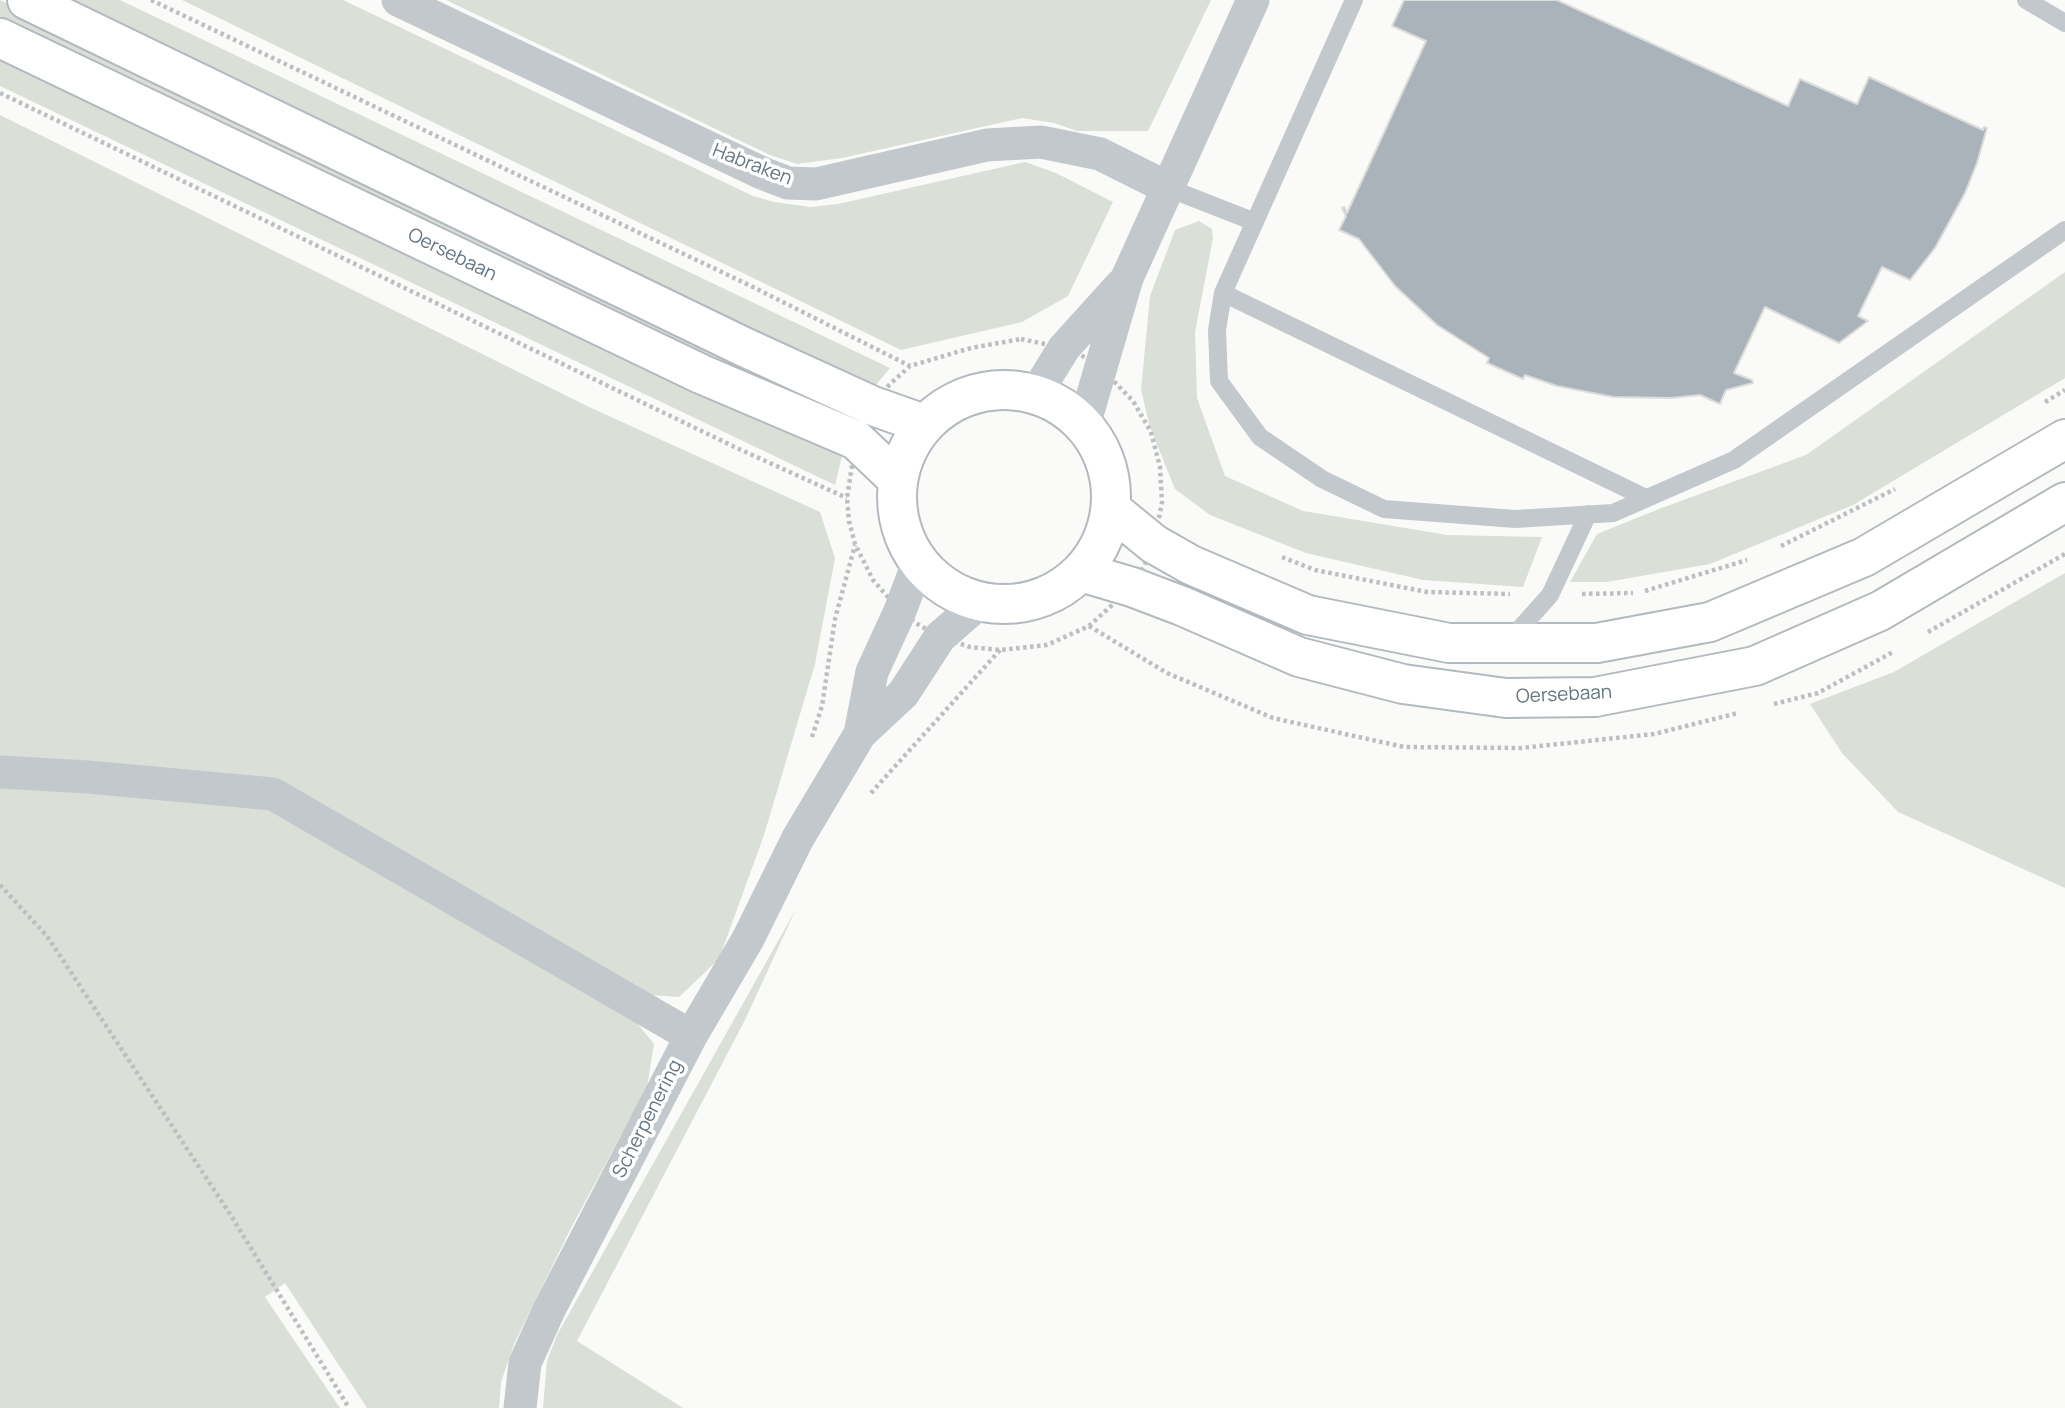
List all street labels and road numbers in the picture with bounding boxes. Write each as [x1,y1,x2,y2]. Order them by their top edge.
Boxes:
street label: Habraken [709,139,795,191]
street label: Oersebaan [404,224,500,286]
street label: Oersebaan [1515,681,1613,709]
street label: Scherpenering [608,1056,688,1182]

